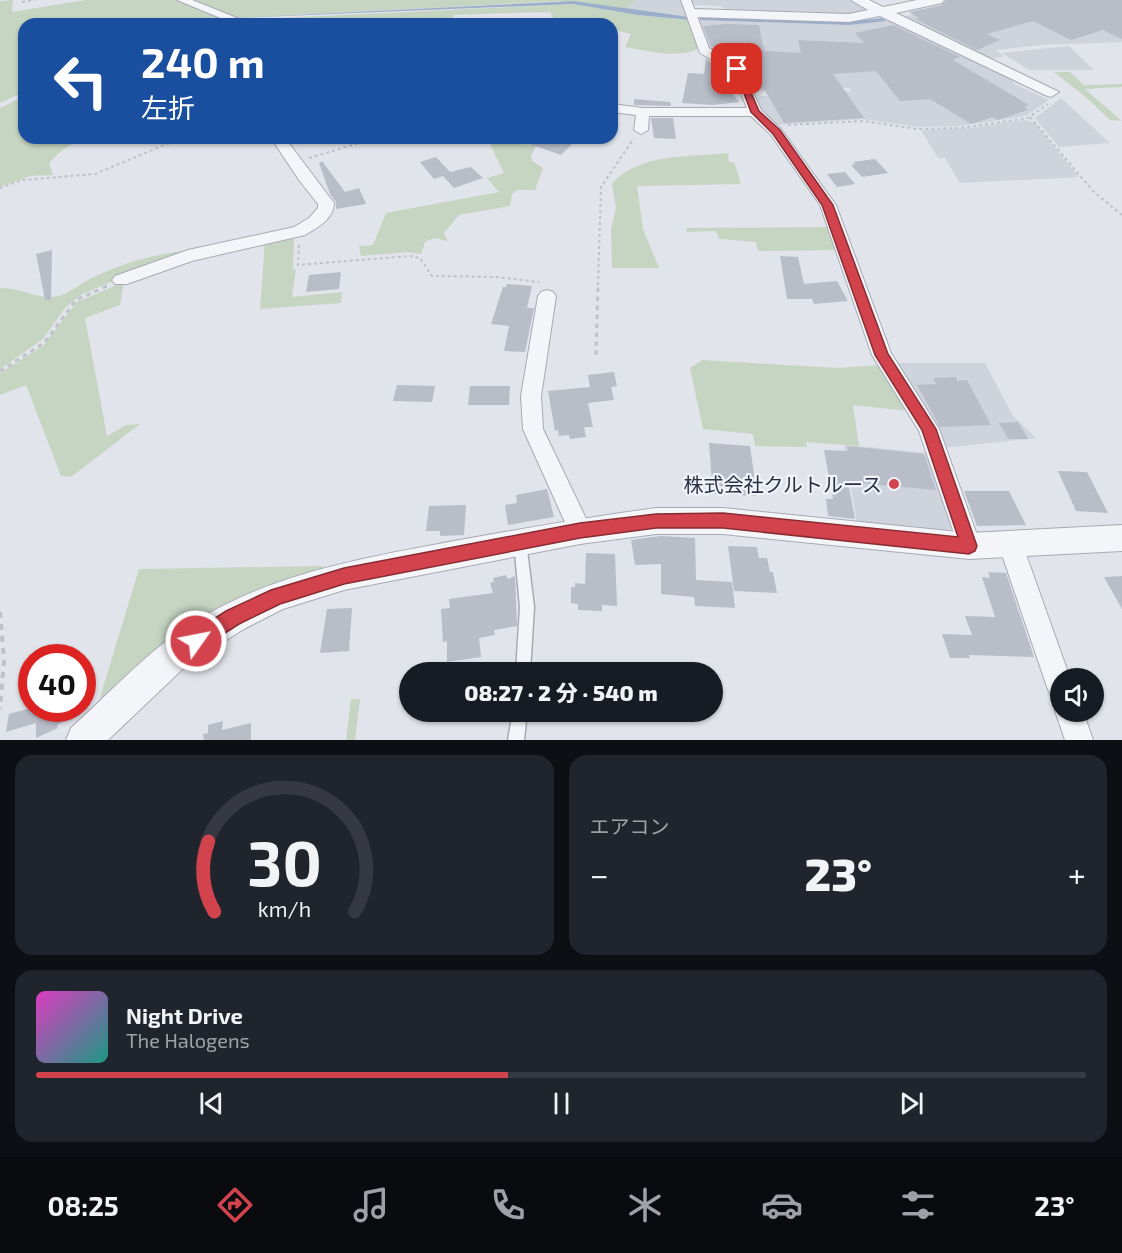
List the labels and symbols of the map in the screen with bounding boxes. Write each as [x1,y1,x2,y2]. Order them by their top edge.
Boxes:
pin [711,43,762,94]
place label: 株式会社クルトルース [684,472,882,496]
marker: 株式会社クルトルース [887,477,901,491]
position arrow [164,609,228,673]
speed limit sign: 40 [18,644,96,722]

